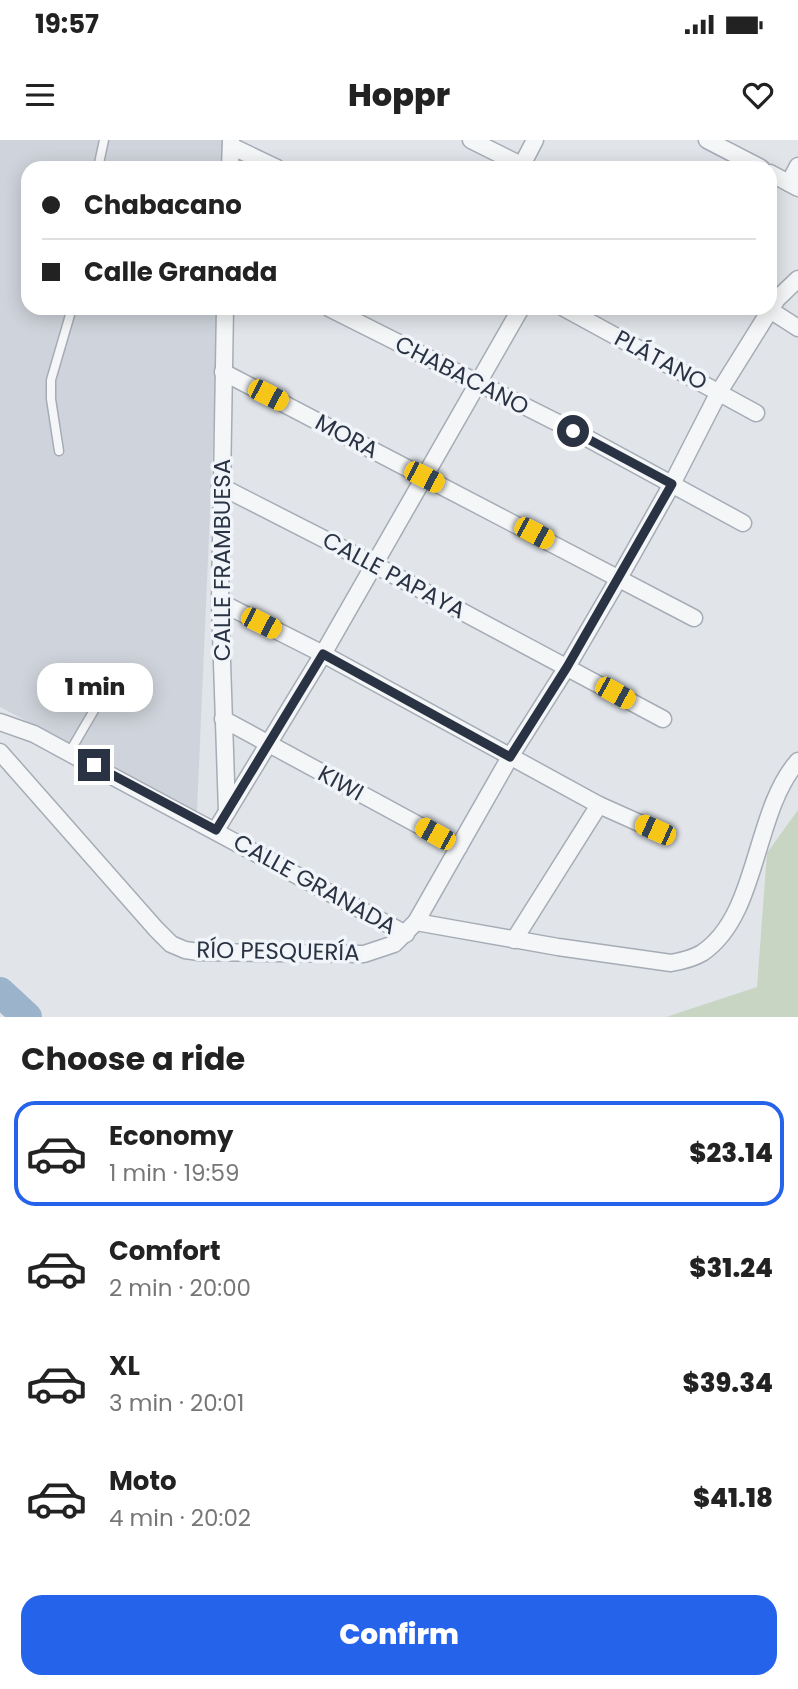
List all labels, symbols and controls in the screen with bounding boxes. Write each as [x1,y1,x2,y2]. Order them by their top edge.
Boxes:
text: 19:57 [35,6,99,42]
text: Hoppr [348,72,450,117]
icon: menu [21,76,59,114]
icon: heart [739,76,777,114]
text: Chabacano [84,187,242,223]
text: Calle Granada [84,254,277,290]
street label: PLÁTANO [609,322,713,398]
street label: CHABACANO [390,328,534,422]
car [245,376,292,414]
street label: MORA [310,406,384,466]
route start [557,415,589,447]
car [401,458,448,496]
street label: CALLE FRAMBUESA [206,459,238,661]
car [511,514,558,552]
street label: CALLE PAPAYA [317,524,471,626]
car [238,604,285,642]
callout: 1 min [36,664,152,712]
text: 1 min [65,671,125,703]
car [592,674,639,712]
route end [78,749,110,781]
street label: KIWI [312,757,370,809]
car [632,812,679,848]
car [412,815,459,853]
street label: CALLE GRANADA [228,826,402,942]
street label: RÍO PESQUERÍA [196,934,360,968]
text: Choose a ride [21,1036,245,1081]
text: Economy [109,1118,233,1154]
icon: car [25,1122,88,1185]
text: $23.14 [689,1135,773,1171]
text: 1 min · 19:59 [109,1157,239,1189]
text: Comfort [109,1233,221,1269]
icon: car [25,1237,88,1300]
text: $31.24 [689,1250,773,1286]
text: 2 min · 20:00 [109,1272,251,1304]
text: XL [109,1348,140,1384]
icon: car [25,1352,88,1415]
text: $39.34 [683,1365,773,1401]
text: 3 min · 20:01 [109,1387,244,1419]
text: Moto [109,1463,177,1499]
icon: car [25,1467,88,1530]
text: $41.18 [693,1480,773,1516]
text: 4 min · 20:02 [109,1502,251,1534]
button: Confirm [21,1595,777,1675]

